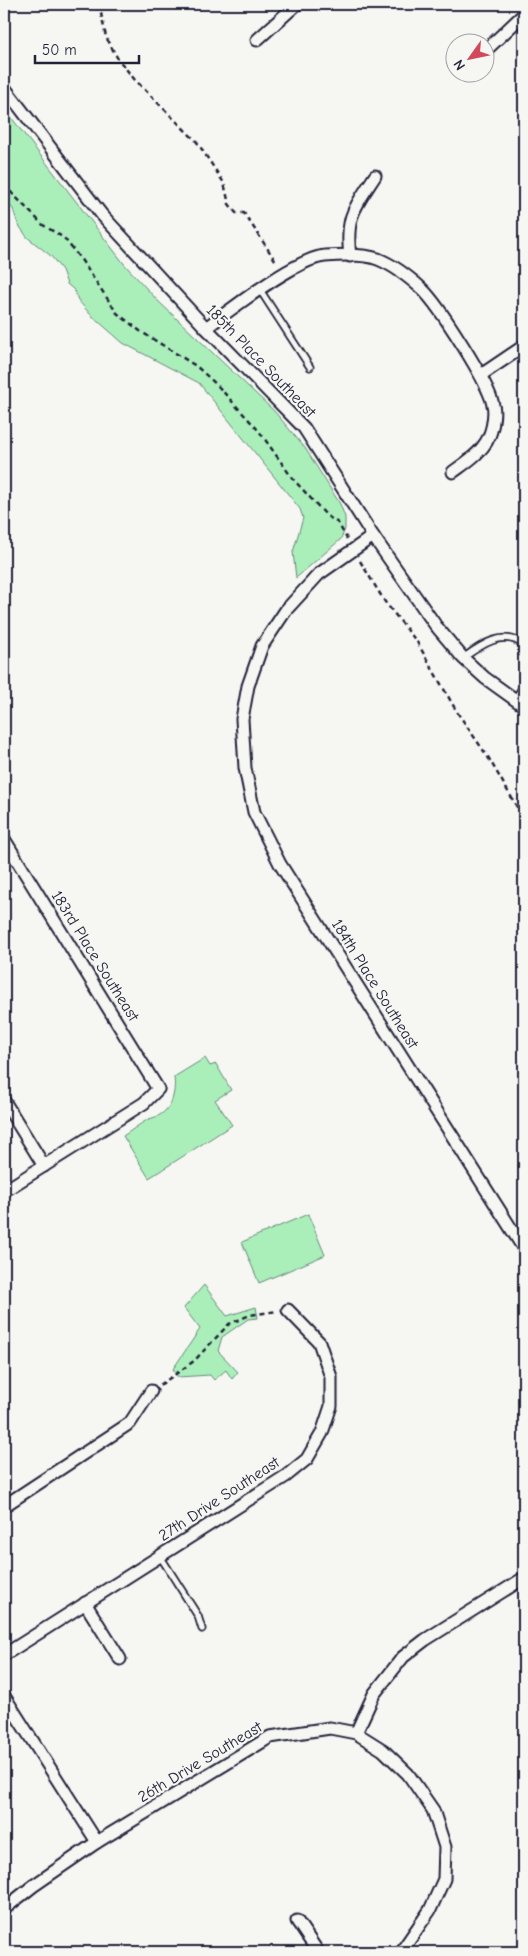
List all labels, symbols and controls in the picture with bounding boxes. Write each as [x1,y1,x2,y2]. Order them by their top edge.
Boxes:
scale bar [35,32,139,64]
north arrow [446,32,496,82]
text: 50 m [42,41,77,59]
text: N [450,56,469,73]
street label: 185th Place Southeast [203,301,320,421]
street label: 183rd Place Southeast [48,888,143,1025]
street label: 184th Place Southeast [328,916,422,1052]
street label: 27th Drive Southeast [155,1453,283,1545]
street label: 26th Drive Southeast [135,1718,266,1806]

